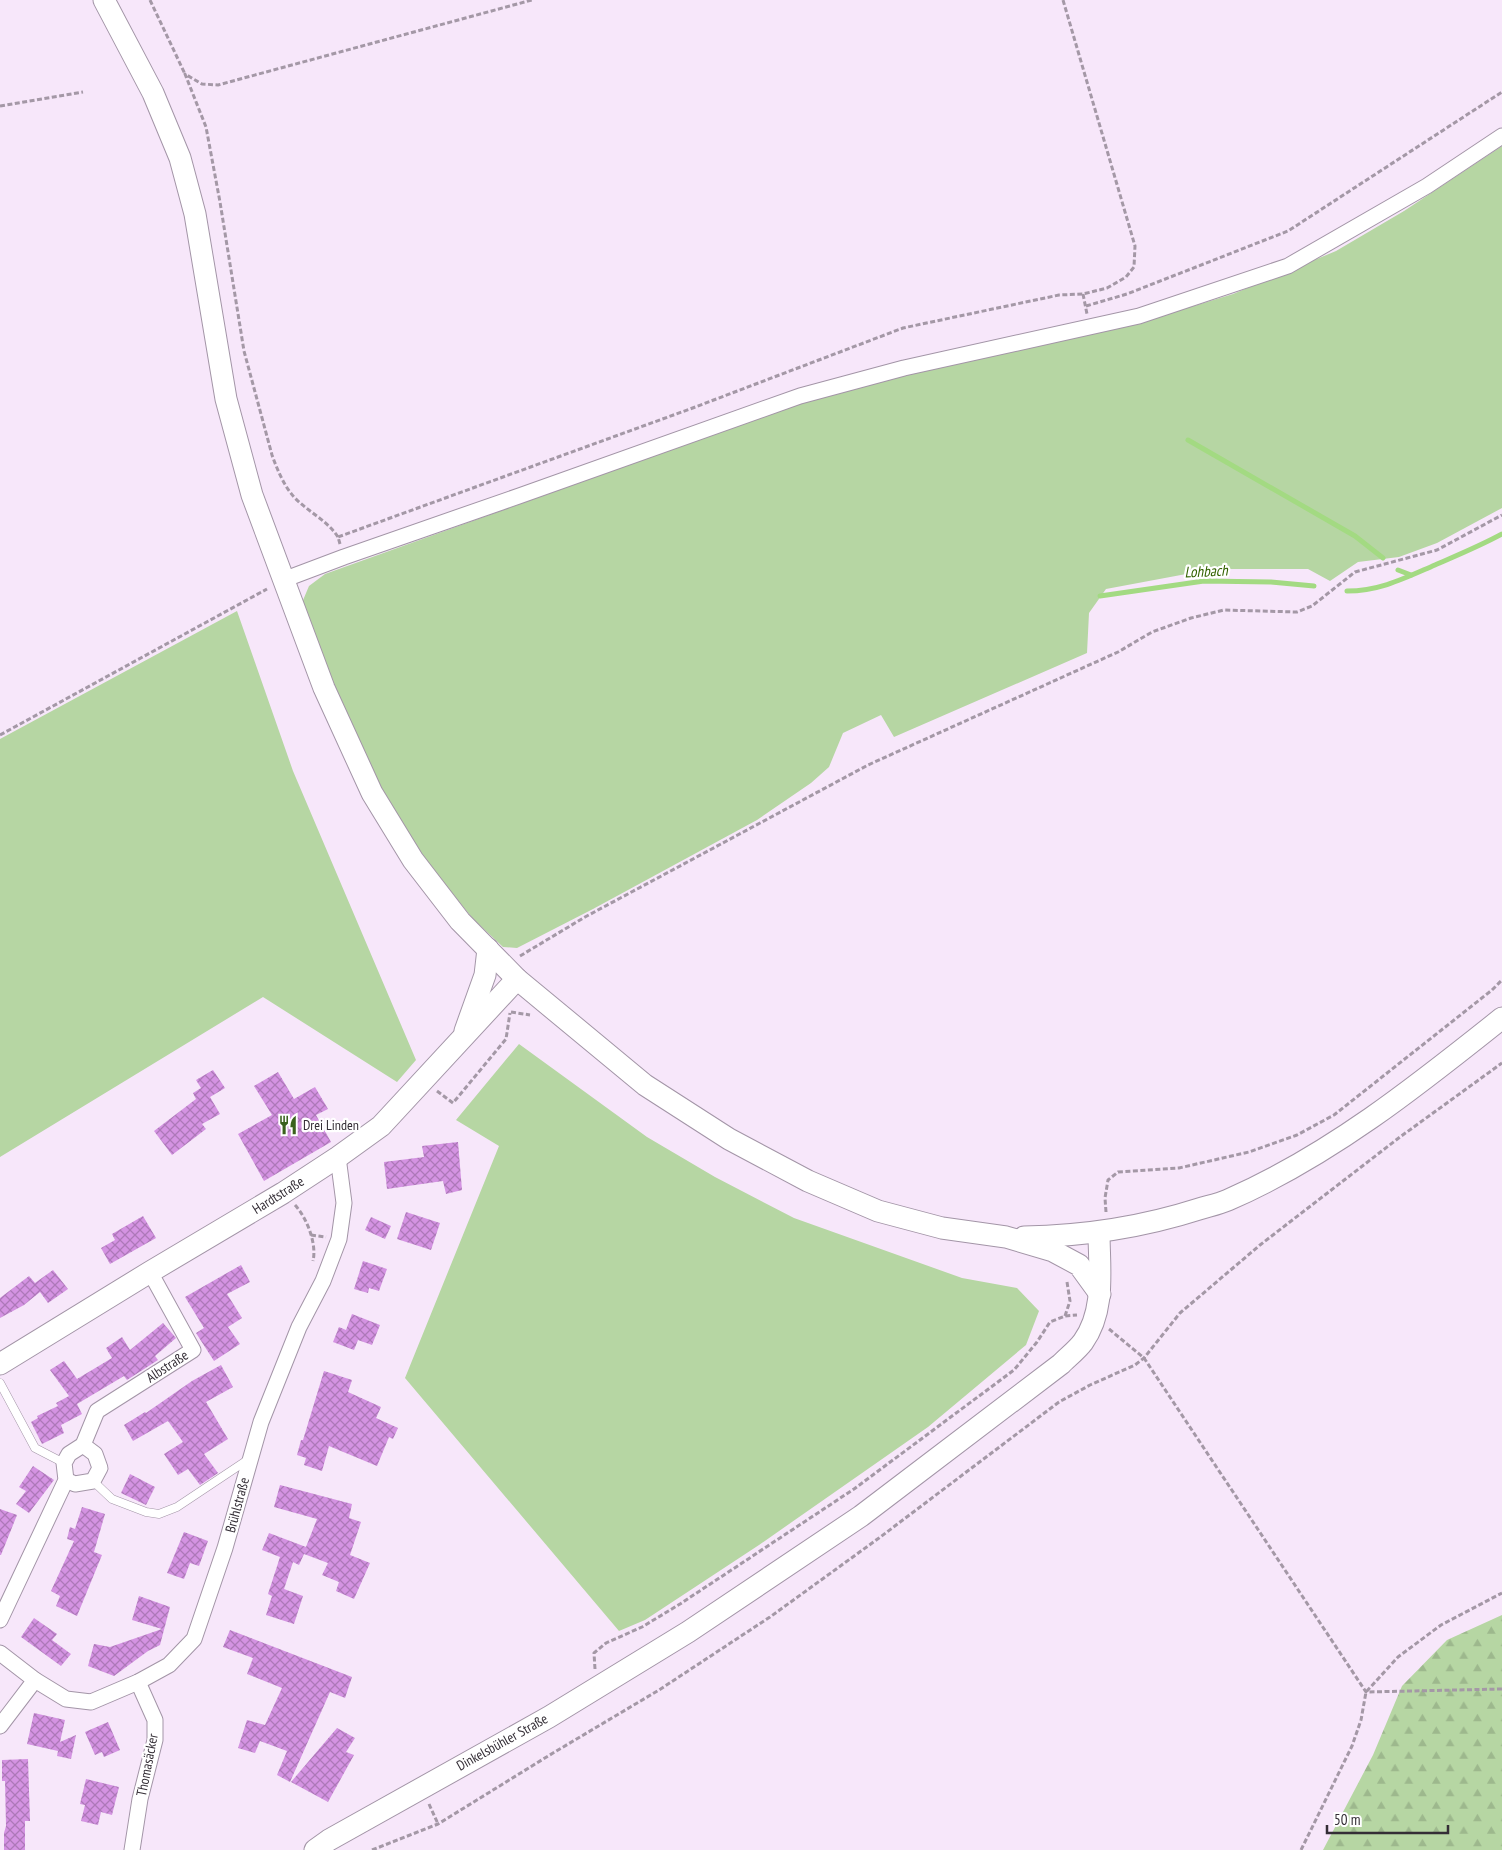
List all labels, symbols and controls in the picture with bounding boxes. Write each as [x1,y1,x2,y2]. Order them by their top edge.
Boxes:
water label: Lohbach [1184,560,1229,582]
restaurant icon: Drei Linden [277,1114,299,1136]
place label: Drei Linden [303,1116,359,1134]
street label: Hardtstraße [249,1172,307,1218]
street label: Albstraße [143,1346,192,1386]
street label: Brühlstraße [221,1475,253,1535]
street label: Dinkelsbühler Straße [453,1709,551,1775]
street label: Thomasäcker [132,1732,162,1798]
scale bar [1327,1802,1448,1834]
text: 50 m [1334,1810,1360,1829]

